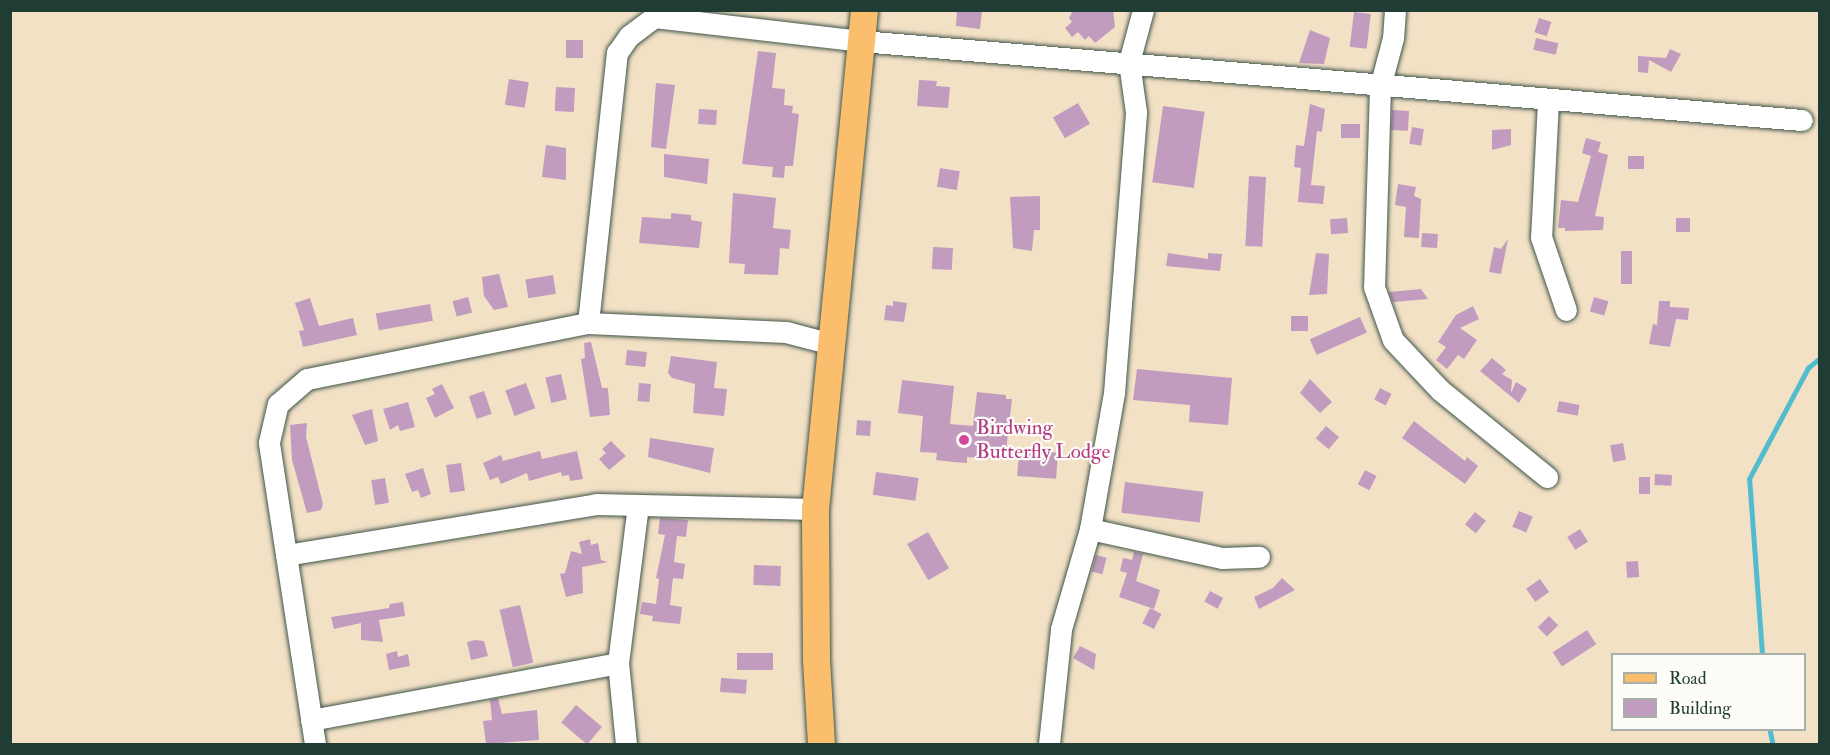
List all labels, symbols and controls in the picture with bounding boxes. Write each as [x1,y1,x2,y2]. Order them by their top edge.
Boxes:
place label: Birdwing Butterfly Lodge [976,415,1110,465]
marker: Birdwing Butterfly Lodge [957,433,971,447]
legend [1611,653,1806,731]
text: Road [1669,667,1707,690]
text: Building [1669,697,1731,720]

